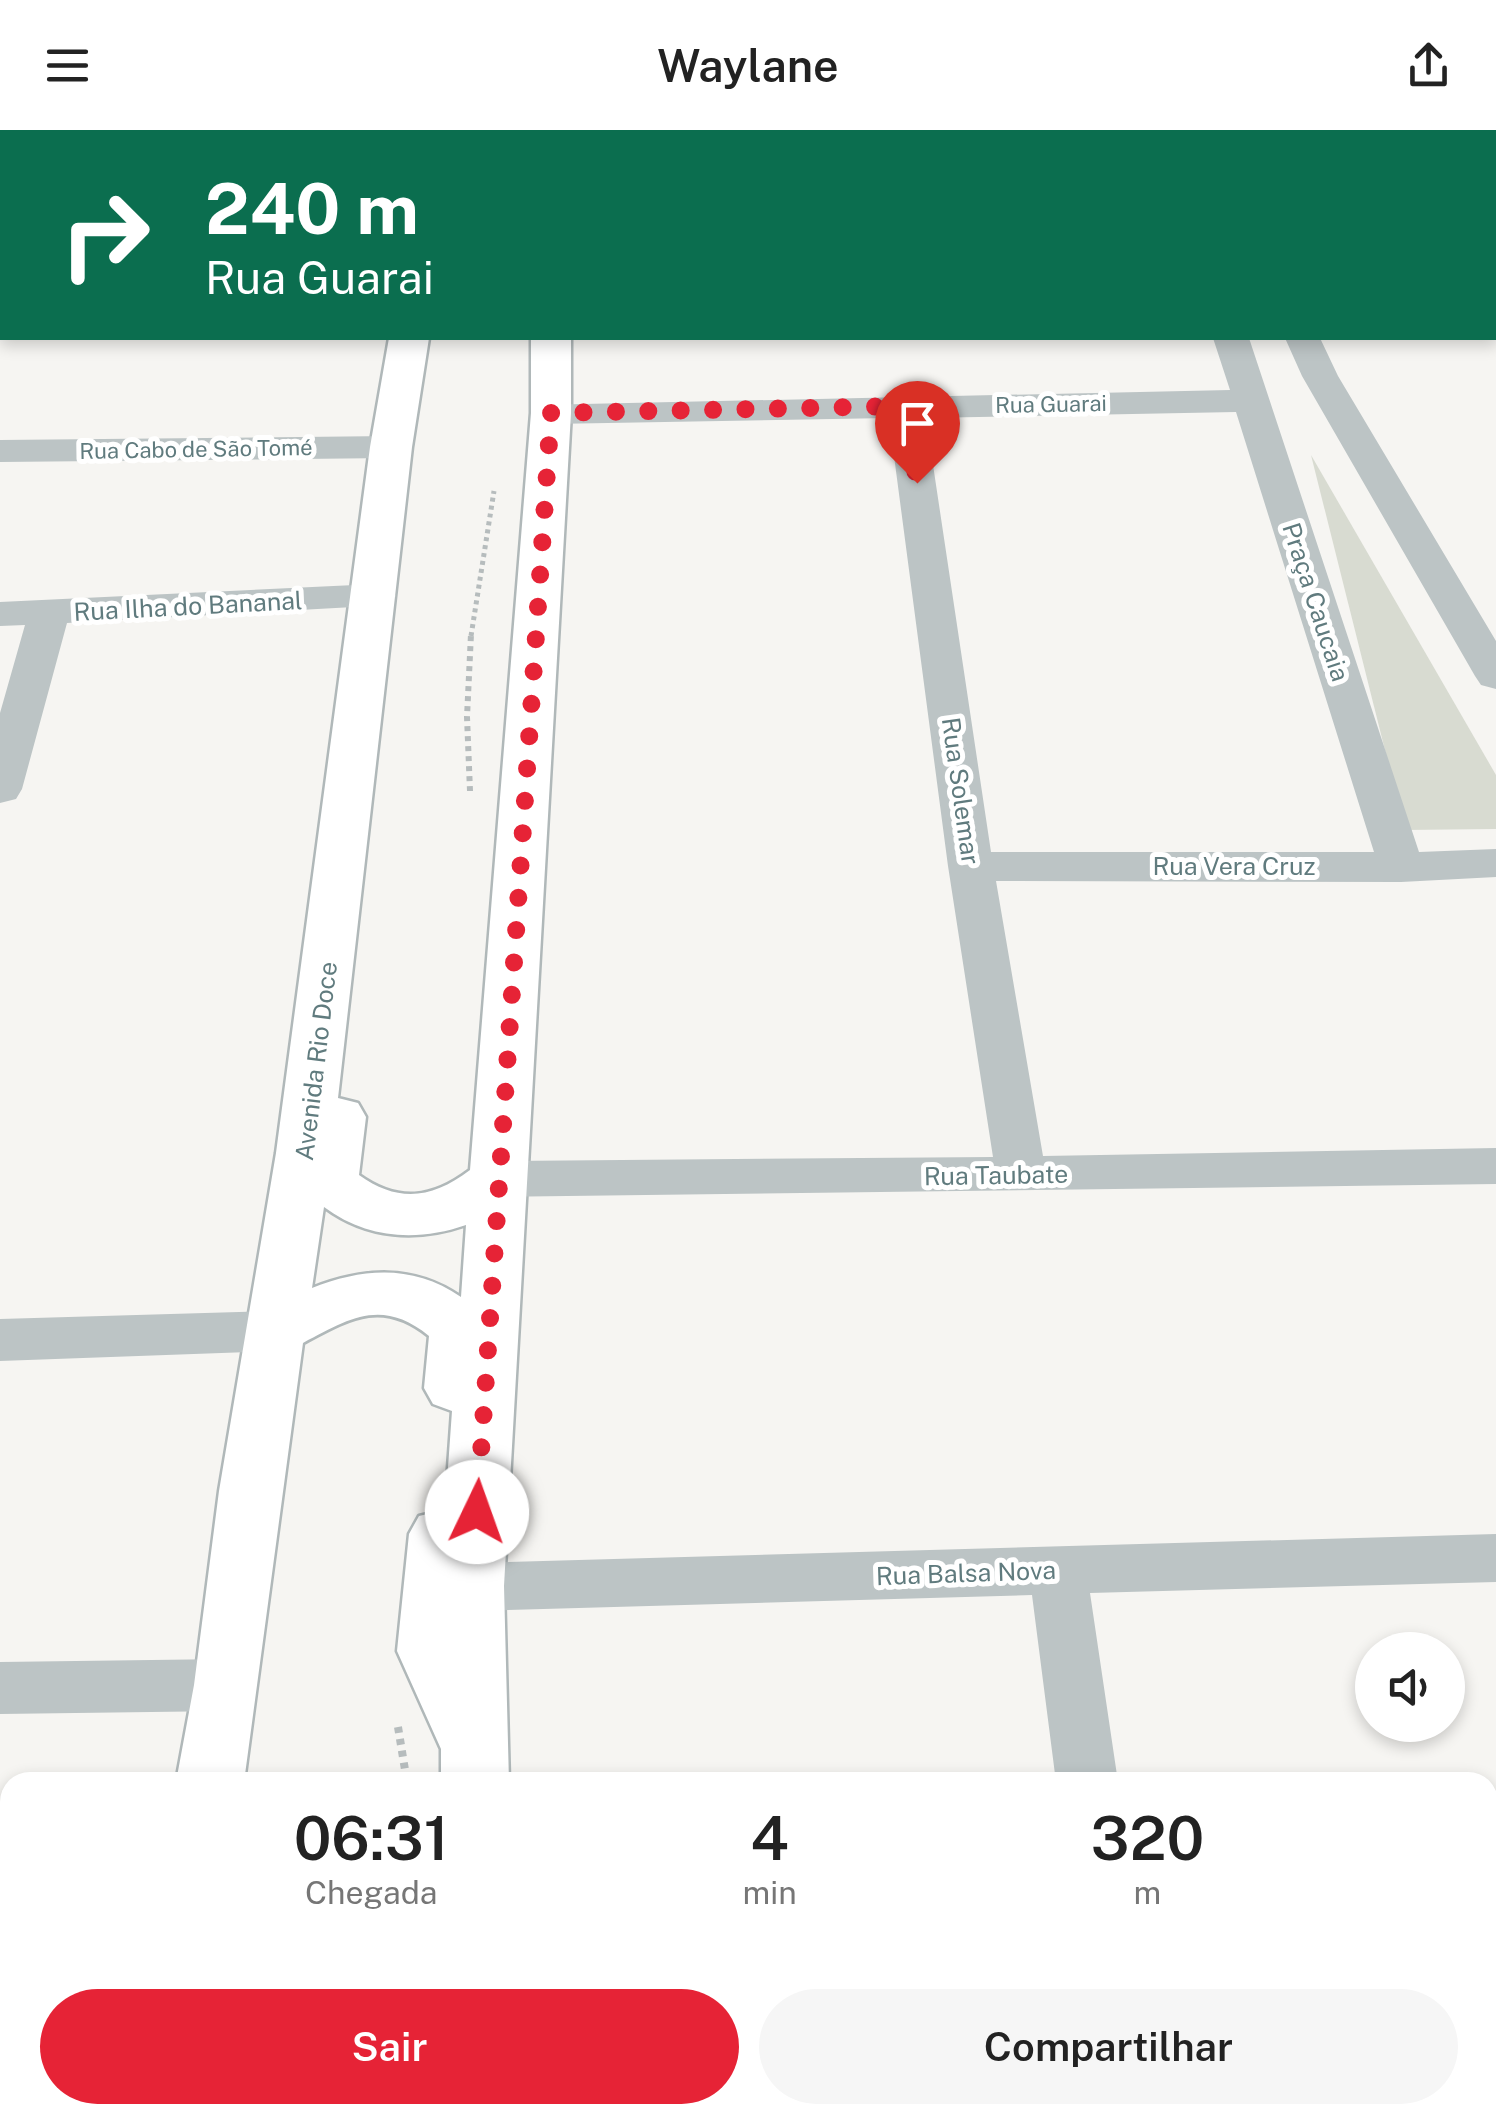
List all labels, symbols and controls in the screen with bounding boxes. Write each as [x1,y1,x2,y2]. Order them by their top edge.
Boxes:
icon: menu [40,38,95,93]
icon: share [1401,38,1456,93]
text: Waylane [657,39,839,92]
text: 240 m [205,167,419,250]
icon: right [40,170,170,300]
text: Rua Guarai [205,251,434,304]
pin [875,381,960,484]
street label: Rua Guarai [995,390,1107,418]
icon: arrive [890,396,945,451]
street label: Rua Cabo de São Tomé [79,434,313,464]
street label: Praça Caucaia [1276,519,1356,685]
street label: Rua Ilha do Bananal [73,585,303,627]
street label: Rua Solemar [936,715,986,867]
street label: Rua Vera Cruz [1152,851,1316,881]
street label: Avenida Rio Doce [289,960,343,1162]
street label: Rua Taubate [923,1159,1069,1191]
position arrow [425,1460,529,1564]
street label: Rua Balsa Nova [875,1555,1057,1591]
map controls [1355,1632,1465,1742]
button: sound [1355,1632,1465,1742]
text: 06:31 [294,1803,449,1874]
text: 4 [750,1803,789,1874]
text: 320 [1090,1803,1204,1874]
text: Chegada [305,1874,437,1911]
text: min [743,1874,797,1911]
text: m [1134,1874,1161,1911]
button: Sair [40,1989,739,2104]
button: Compartilhar [759,1989,1458,2104]

